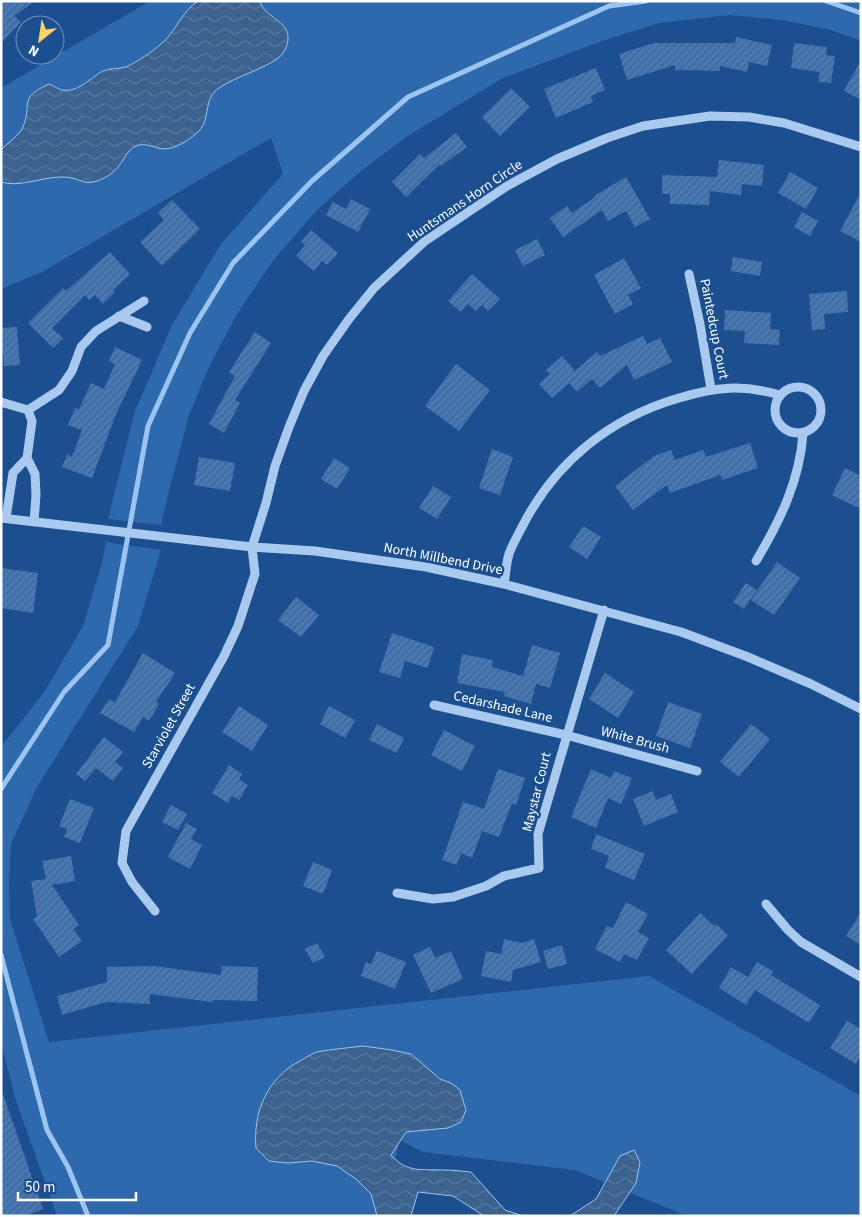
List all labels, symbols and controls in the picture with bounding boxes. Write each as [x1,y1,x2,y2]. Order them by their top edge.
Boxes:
north arrow [15,15,65,65]
text: N [25,39,43,61]
street label: Huntsmans Horn Circle [403,155,527,247]
street label: Paintedcup Court [694,277,734,381]
street label: North Millbend Drive [382,538,504,580]
street label: Starviolet Street [137,680,201,772]
street label: Cedarshade Lane [451,686,555,728]
street label: White Brush [598,721,672,759]
street label: Maystar Court [517,750,557,834]
scale bar [18,1170,135,1202]
text: 50 m [25,1177,55,1198]

